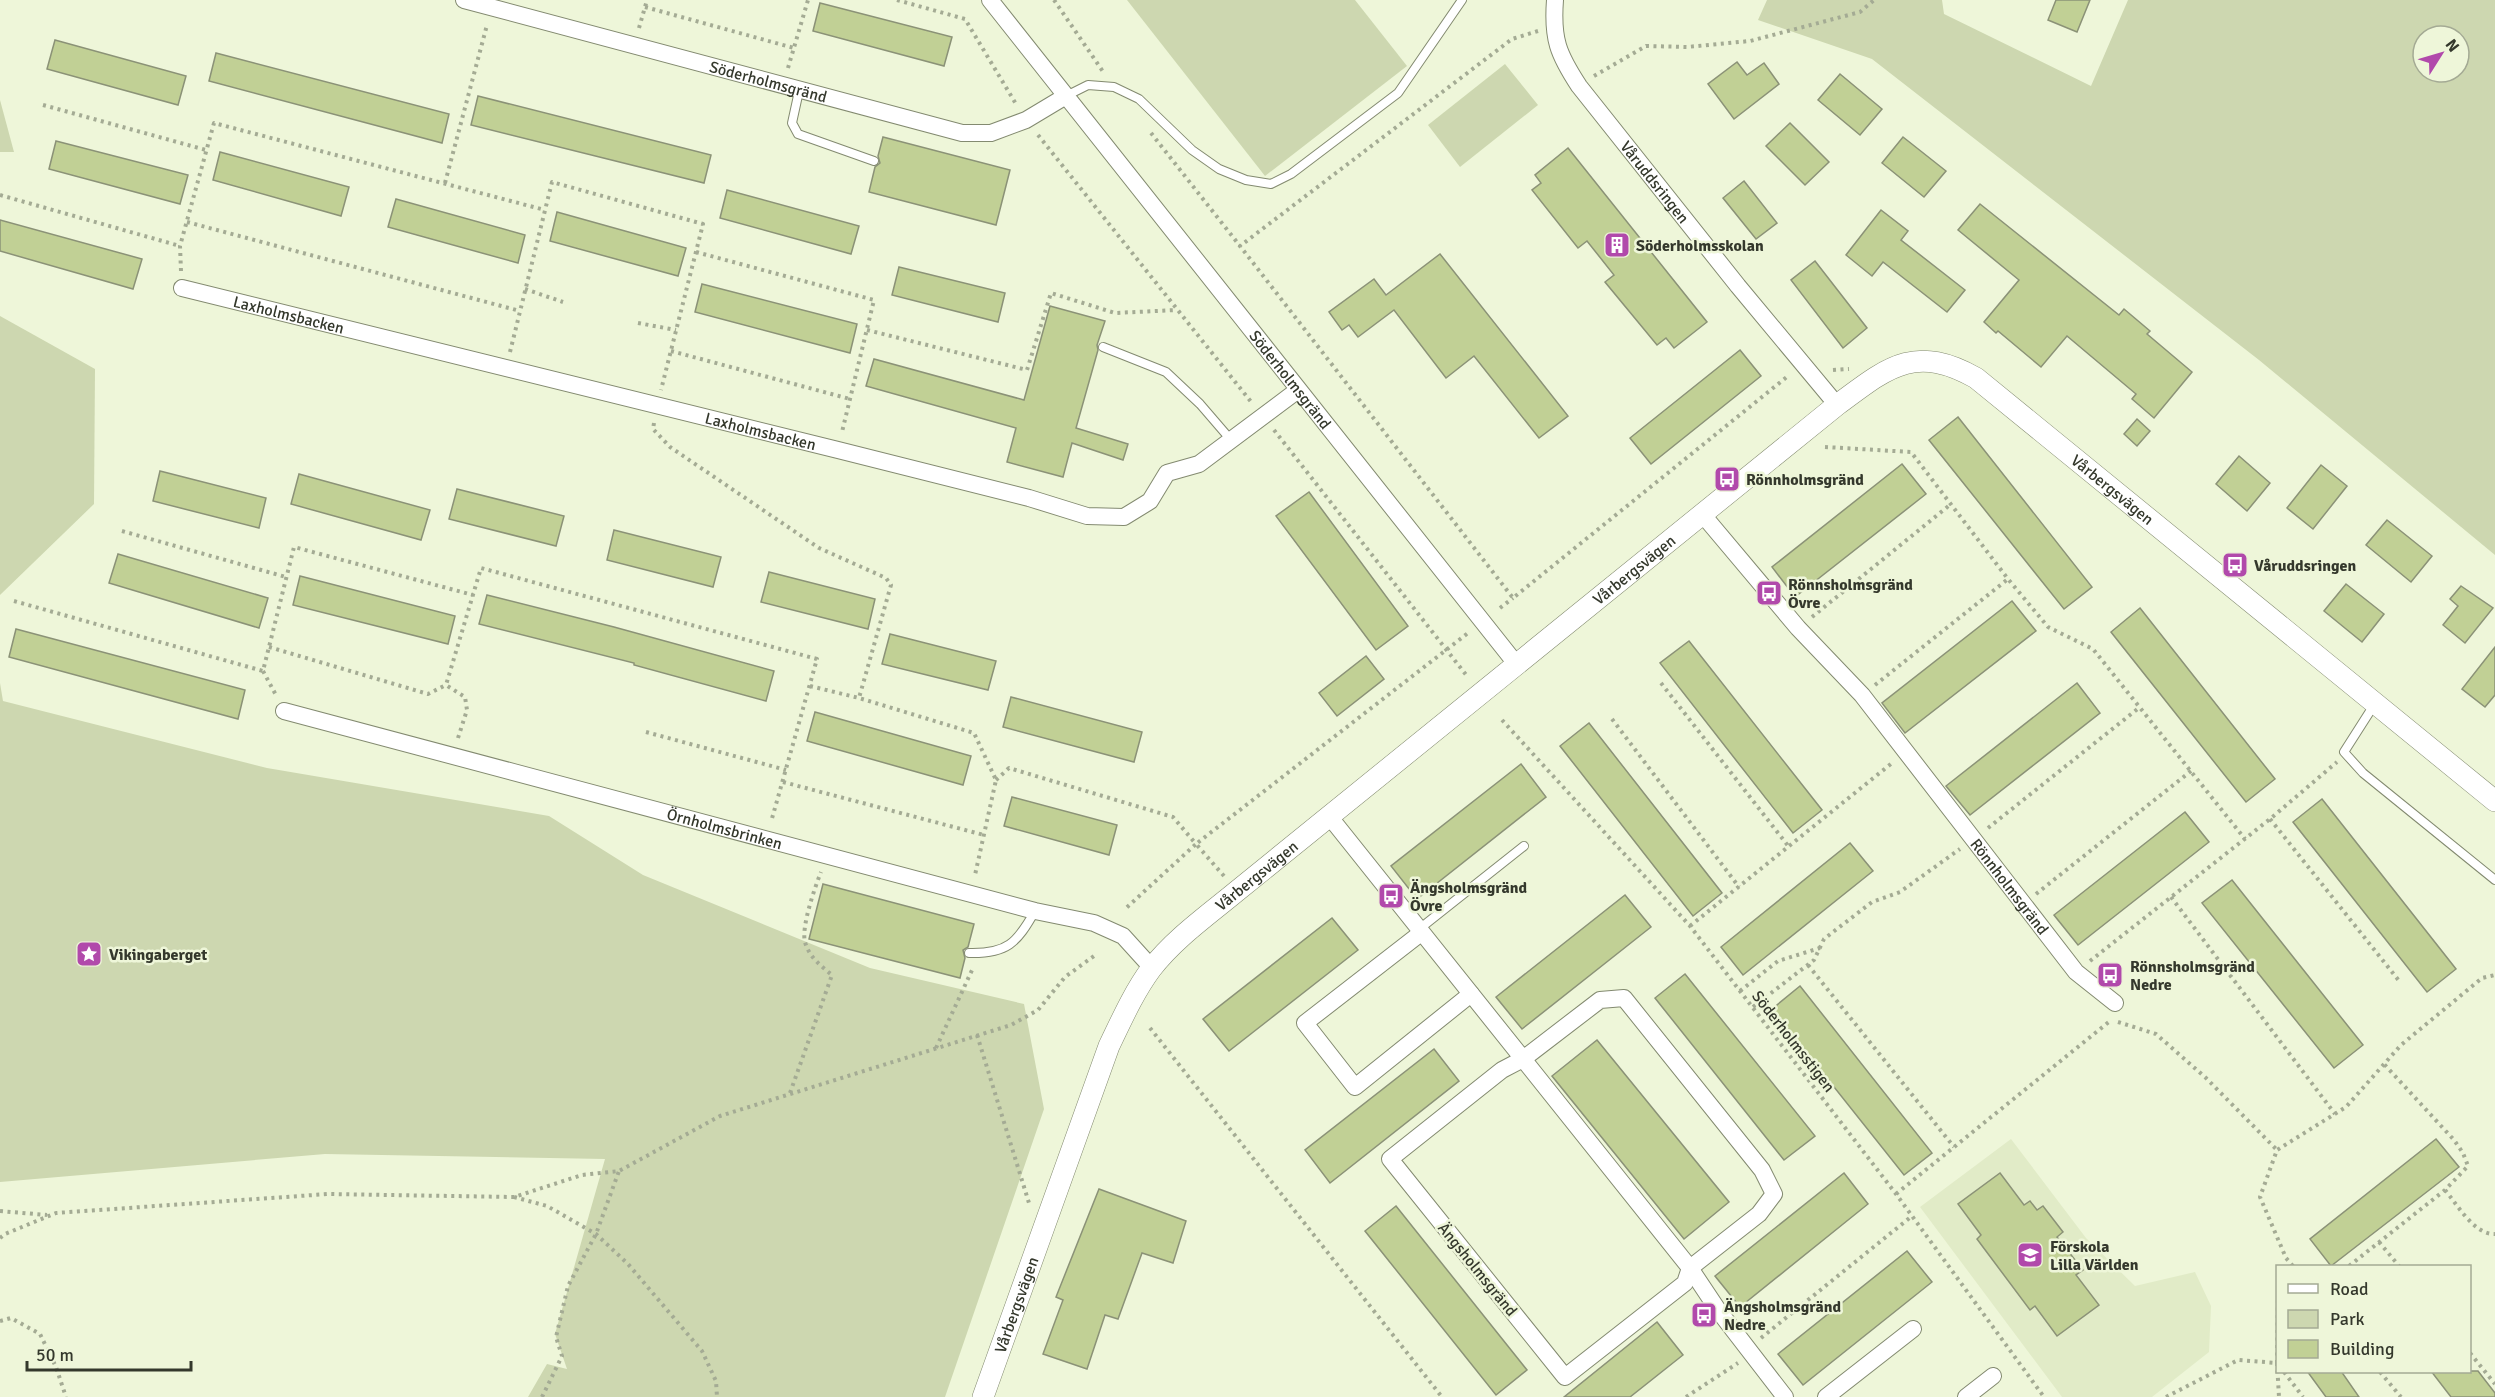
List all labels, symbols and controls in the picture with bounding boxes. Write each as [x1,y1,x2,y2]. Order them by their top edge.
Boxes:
north arrow [2411,24,2471,84]
text: N [2441,35,2464,56]
street label: Söderholmsgränd [707,57,829,107]
street label: Våruddsringen [1615,137,1693,228]
building icon: Söderholmsskolan [1602,230,1632,260]
place label: Söderholmsskolan [1636,236,1764,256]
street label: Laxholmsbacken [231,292,346,339]
street label: Söderholmsgränd [1245,326,1335,433]
street label: Laxholmsbacken [703,409,818,455]
street label: Vårbergsvägen [2067,451,2157,530]
bus stop icon: Rönnholmsgränd [1712,464,1742,494]
place label: Rönnholmsgränd [1746,470,1864,490]
street label: Vårbergsvägen [1589,531,1680,610]
bus stop icon: Våruddsringen [2220,550,2250,580]
place label: Våruddsringen [2254,556,2357,576]
place label: Rönnsholmsgränd Övre [1788,575,1913,613]
bus stop icon: Rönnsholmsgränd Övre [1754,578,1784,608]
street label: Örnholmsbrinken [664,804,784,854]
street label: Rönnholmsgränd [1966,835,2052,939]
street label: Vårbergsvägen [1212,837,1302,916]
place label: Ängsholmsgränd Övre [1410,878,1527,916]
bus stop icon: Ängsholmsgränd Övre [1376,881,1406,911]
place icon: Vikingaberget [74,939,104,969]
place label: Vikingaberget [109,945,207,965]
place label: Rönnsholmsgränd Nedre [2130,957,2255,995]
bus stop icon: Rönnsholmsgränd Nedre [2095,960,2125,990]
street label: Söderholmsstigen [1747,987,1839,1096]
street label: Ängsholmsgränd [1433,1219,1521,1321]
place label: Förskola Lilla Världen [2050,1237,2139,1275]
school or university icon: Förskola Lilla Världen [2015,1240,2045,1270]
street label: Vårbergsvägen [991,1254,1043,1356]
legend [2276,1265,2471,1373]
text: Road [2330,1278,2369,1300]
place label: Ängsholmsgränd Nedre [1724,1297,1841,1335]
bus stop icon: Ängsholmsgränd Nedre [1689,1300,1719,1330]
text: Park [2330,1308,2365,1330]
scale bar [27,1334,190,1372]
text: Building [2330,1338,2394,1360]
text: 50 m [36,1344,74,1366]

